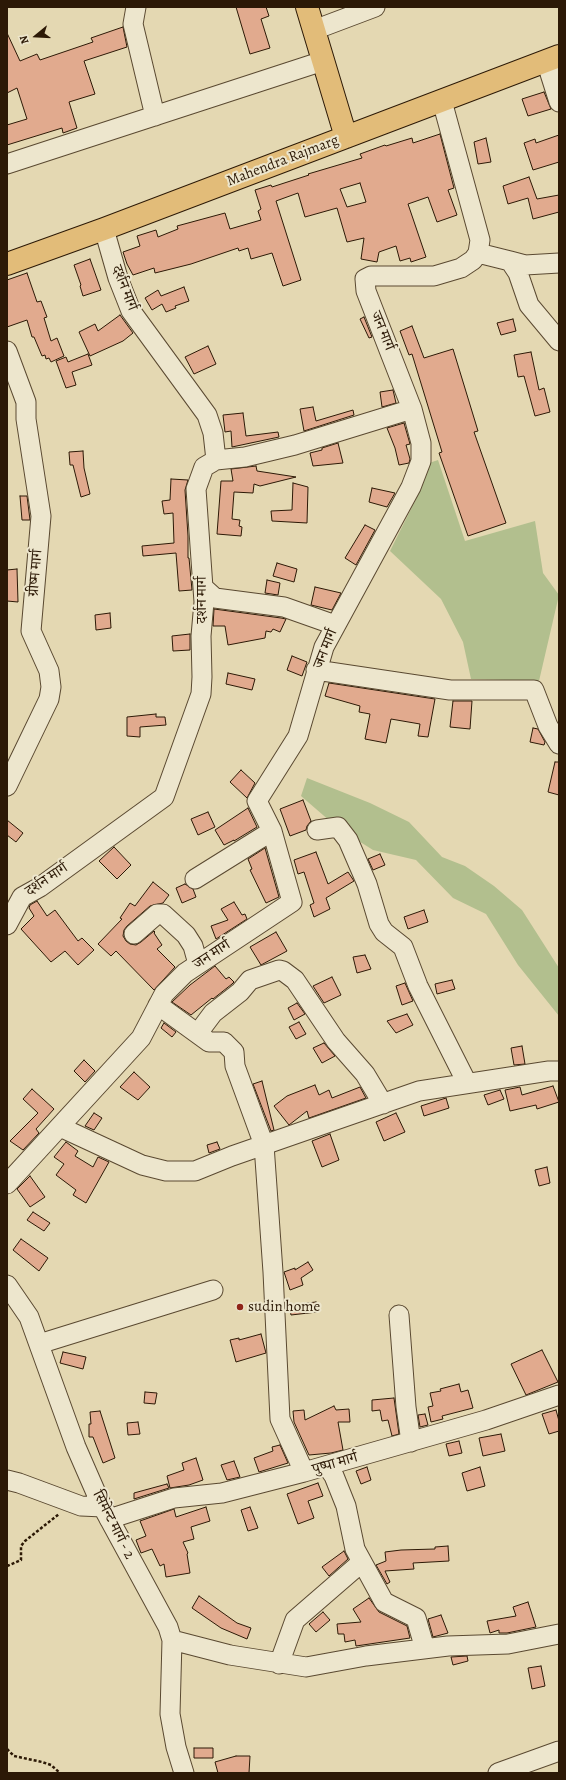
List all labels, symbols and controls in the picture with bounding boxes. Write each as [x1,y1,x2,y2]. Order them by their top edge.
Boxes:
north arrow [16,16,56,56]
text: N [16,34,32,46]
street label: Mahendra Rajmarg [224,131,342,191]
street label: दर्शन मार्ग [107,263,141,313]
street label: जन मार्ग [366,309,398,353]
street label: ग्रीष्म मार्ग [25,549,47,597]
street label: दर्शन मार्ग [193,576,211,624]
street label: जन मार्ग [310,627,342,671]
street label: दर्शन मार्ग [22,859,72,901]
street label: जन मार्ग [190,936,234,974]
place label: sudin home [248,1298,320,1316]
marker: sudin home [235,1302,245,1312]
street label: पुष्पा मार्ग [310,1449,360,1479]
street label: सिमेन्ट मार्ग - 2 [88,1488,138,1562]

